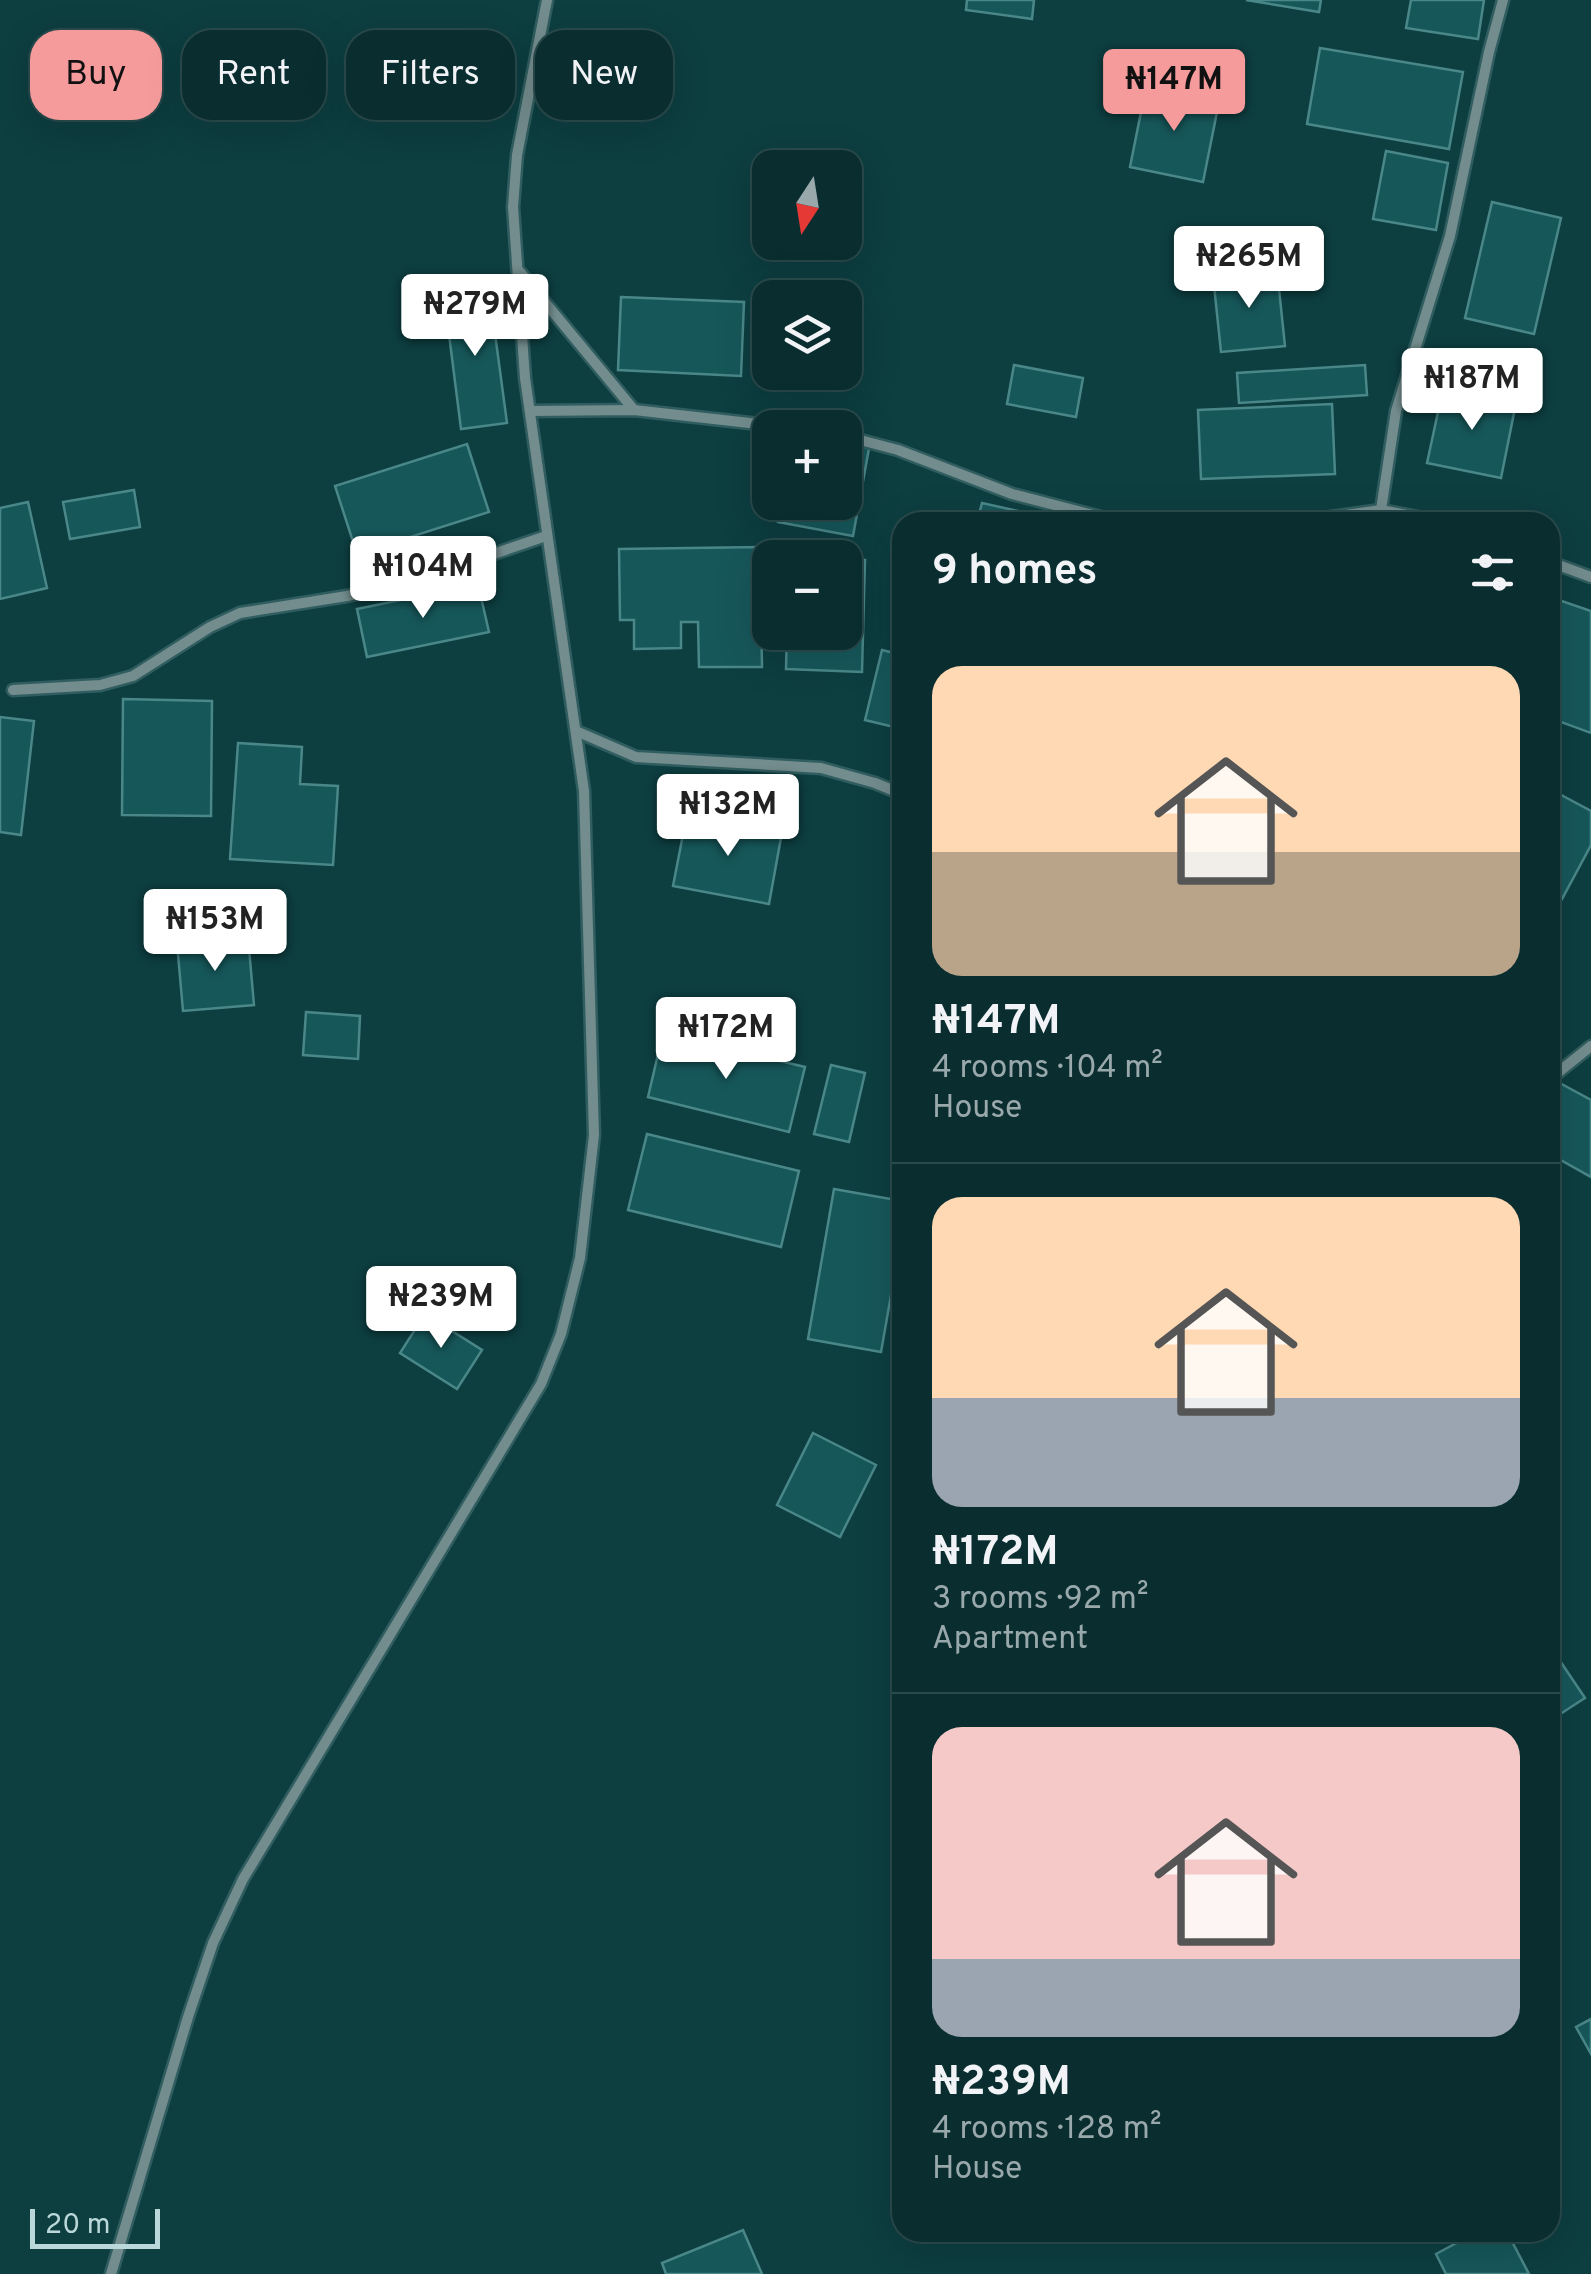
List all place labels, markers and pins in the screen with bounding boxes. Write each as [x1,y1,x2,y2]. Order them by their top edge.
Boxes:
pin: ₦147M [1104,49,1244,134]
pin: ₦265M [1179,226,1319,311]
pin: ₦279M [405,274,545,359]
pin: ₦187M [1402,348,1542,433]
pin: ₦104M [353,536,493,621]
pin: ₦132M [658,774,798,859]
pin: ₦153M [145,889,285,974]
pin: ₦172M [656,997,796,1082]
pin: ₦239M [371,1266,511,1351]

